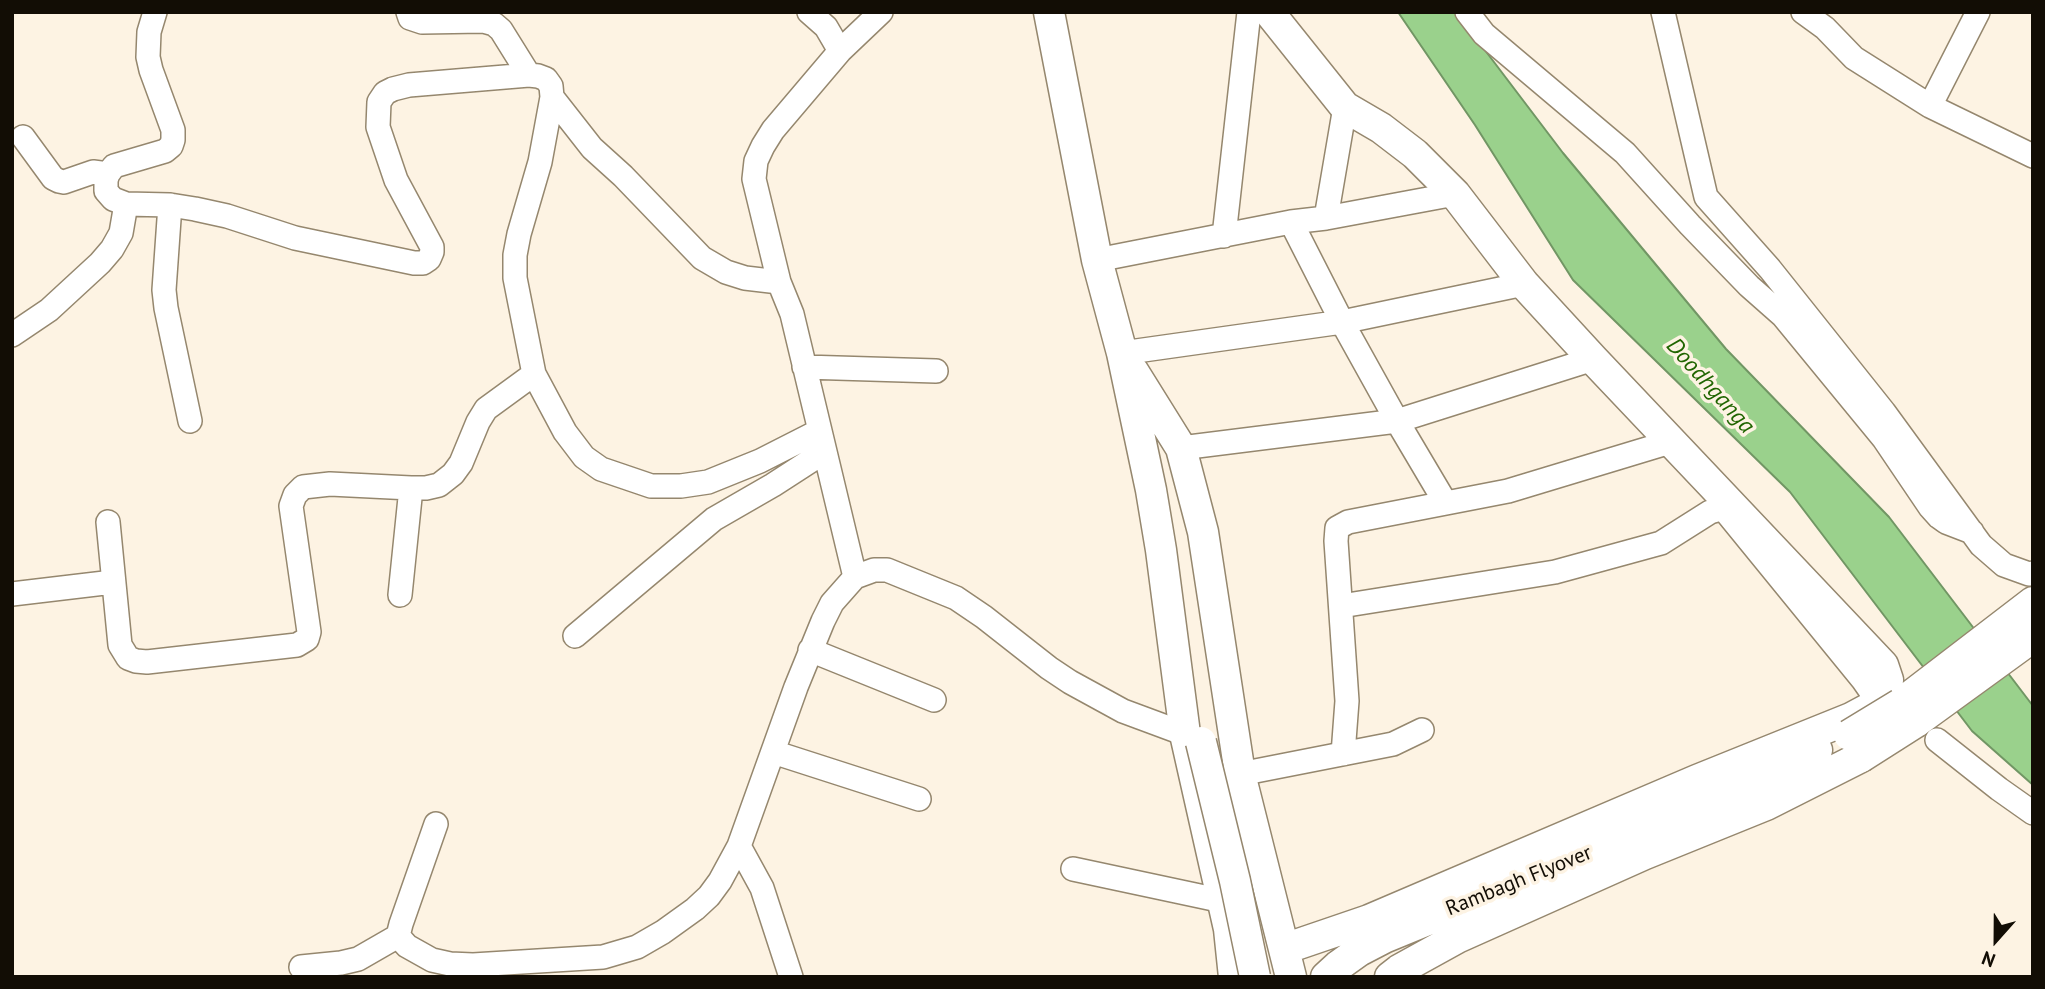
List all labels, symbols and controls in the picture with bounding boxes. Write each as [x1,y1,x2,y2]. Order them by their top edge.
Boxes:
water label: Doodhganga [1660,333,1760,439]
street label: Rambagh Flyover [1442,840,1596,922]
north arrow [1961,905,2031,975]
text: N [1978,946,1999,973]

